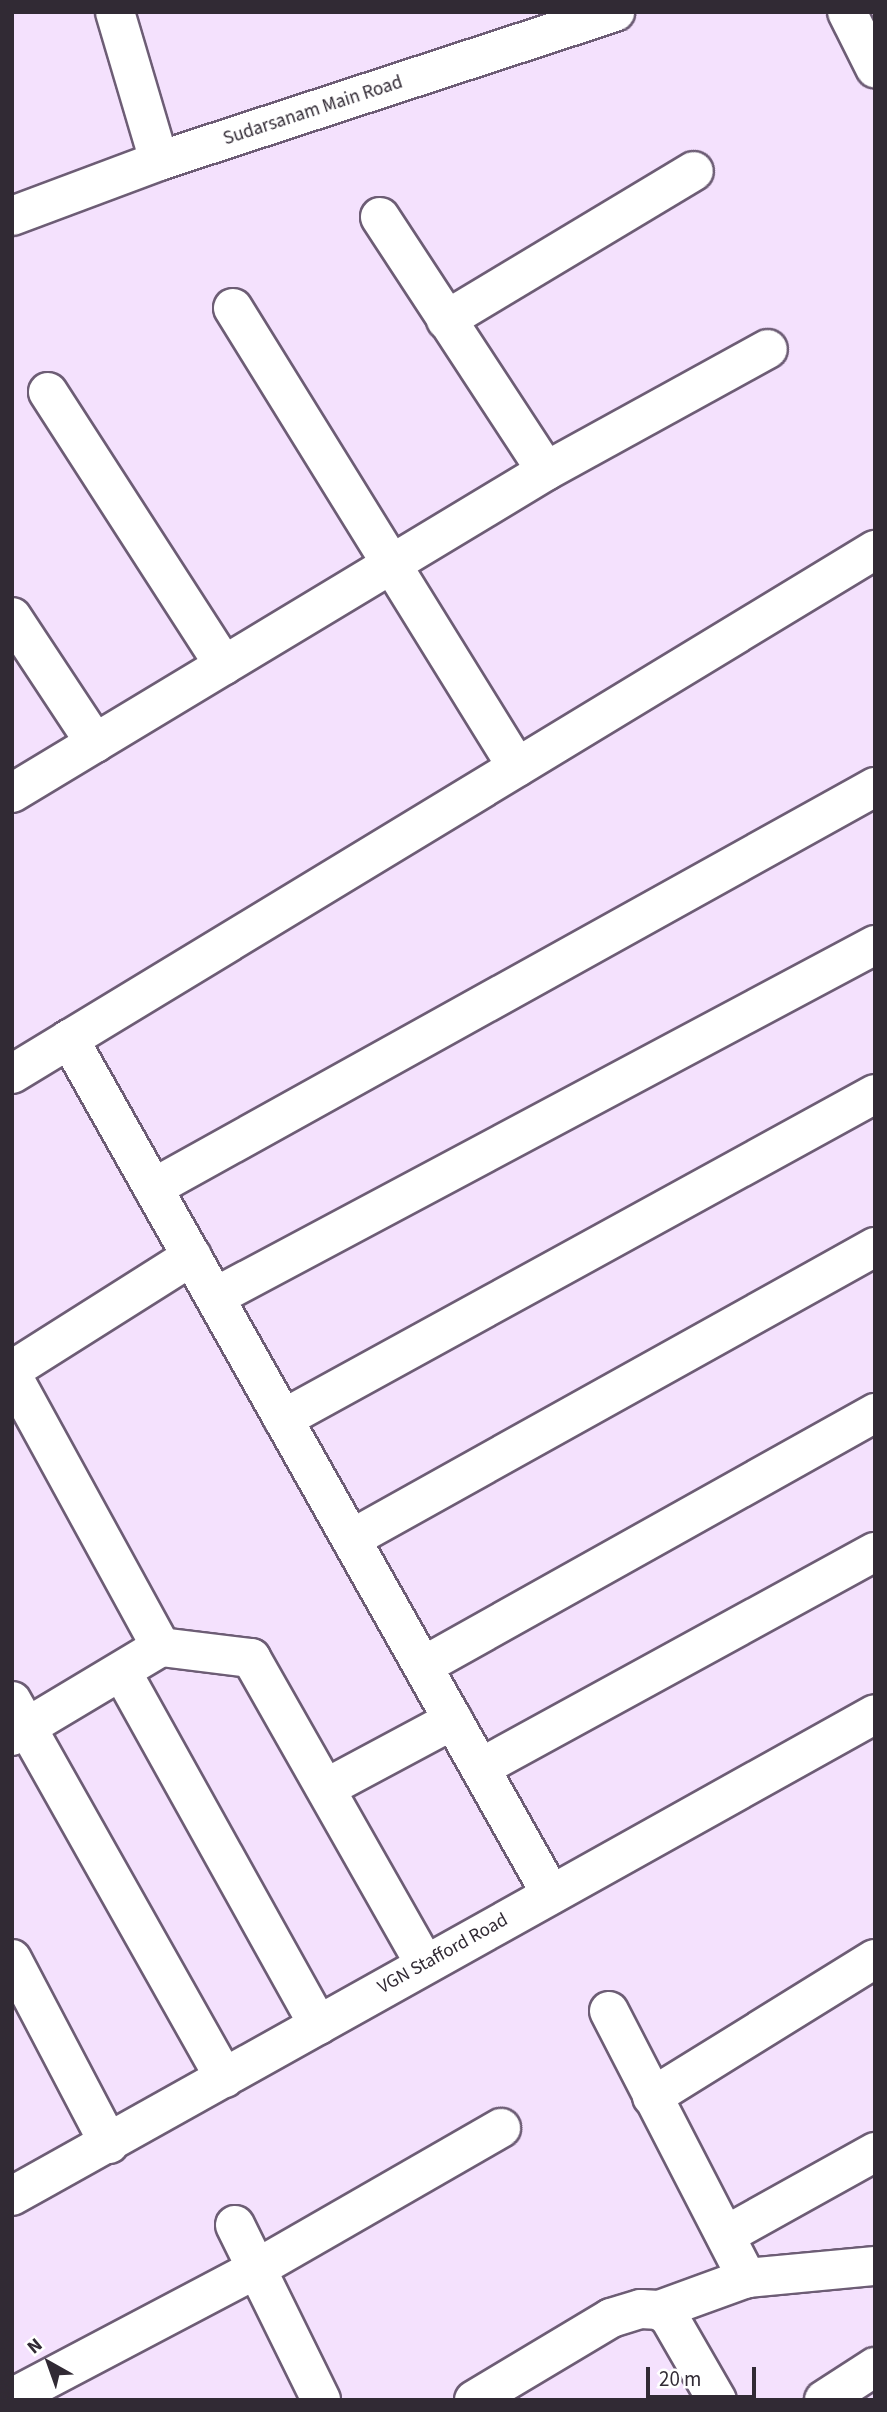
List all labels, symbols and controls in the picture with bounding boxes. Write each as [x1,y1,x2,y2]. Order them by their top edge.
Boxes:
street label: Sudarsanam Main Road [220,71,406,151]
street label: VGN Stafford Road [374,1909,512,1999]
north arrow [14,2328,84,2398]
text: N [22,2332,49,2361]
scale bar [649,2352,759,2396]
text: 20 m [659,2364,701,2394]

